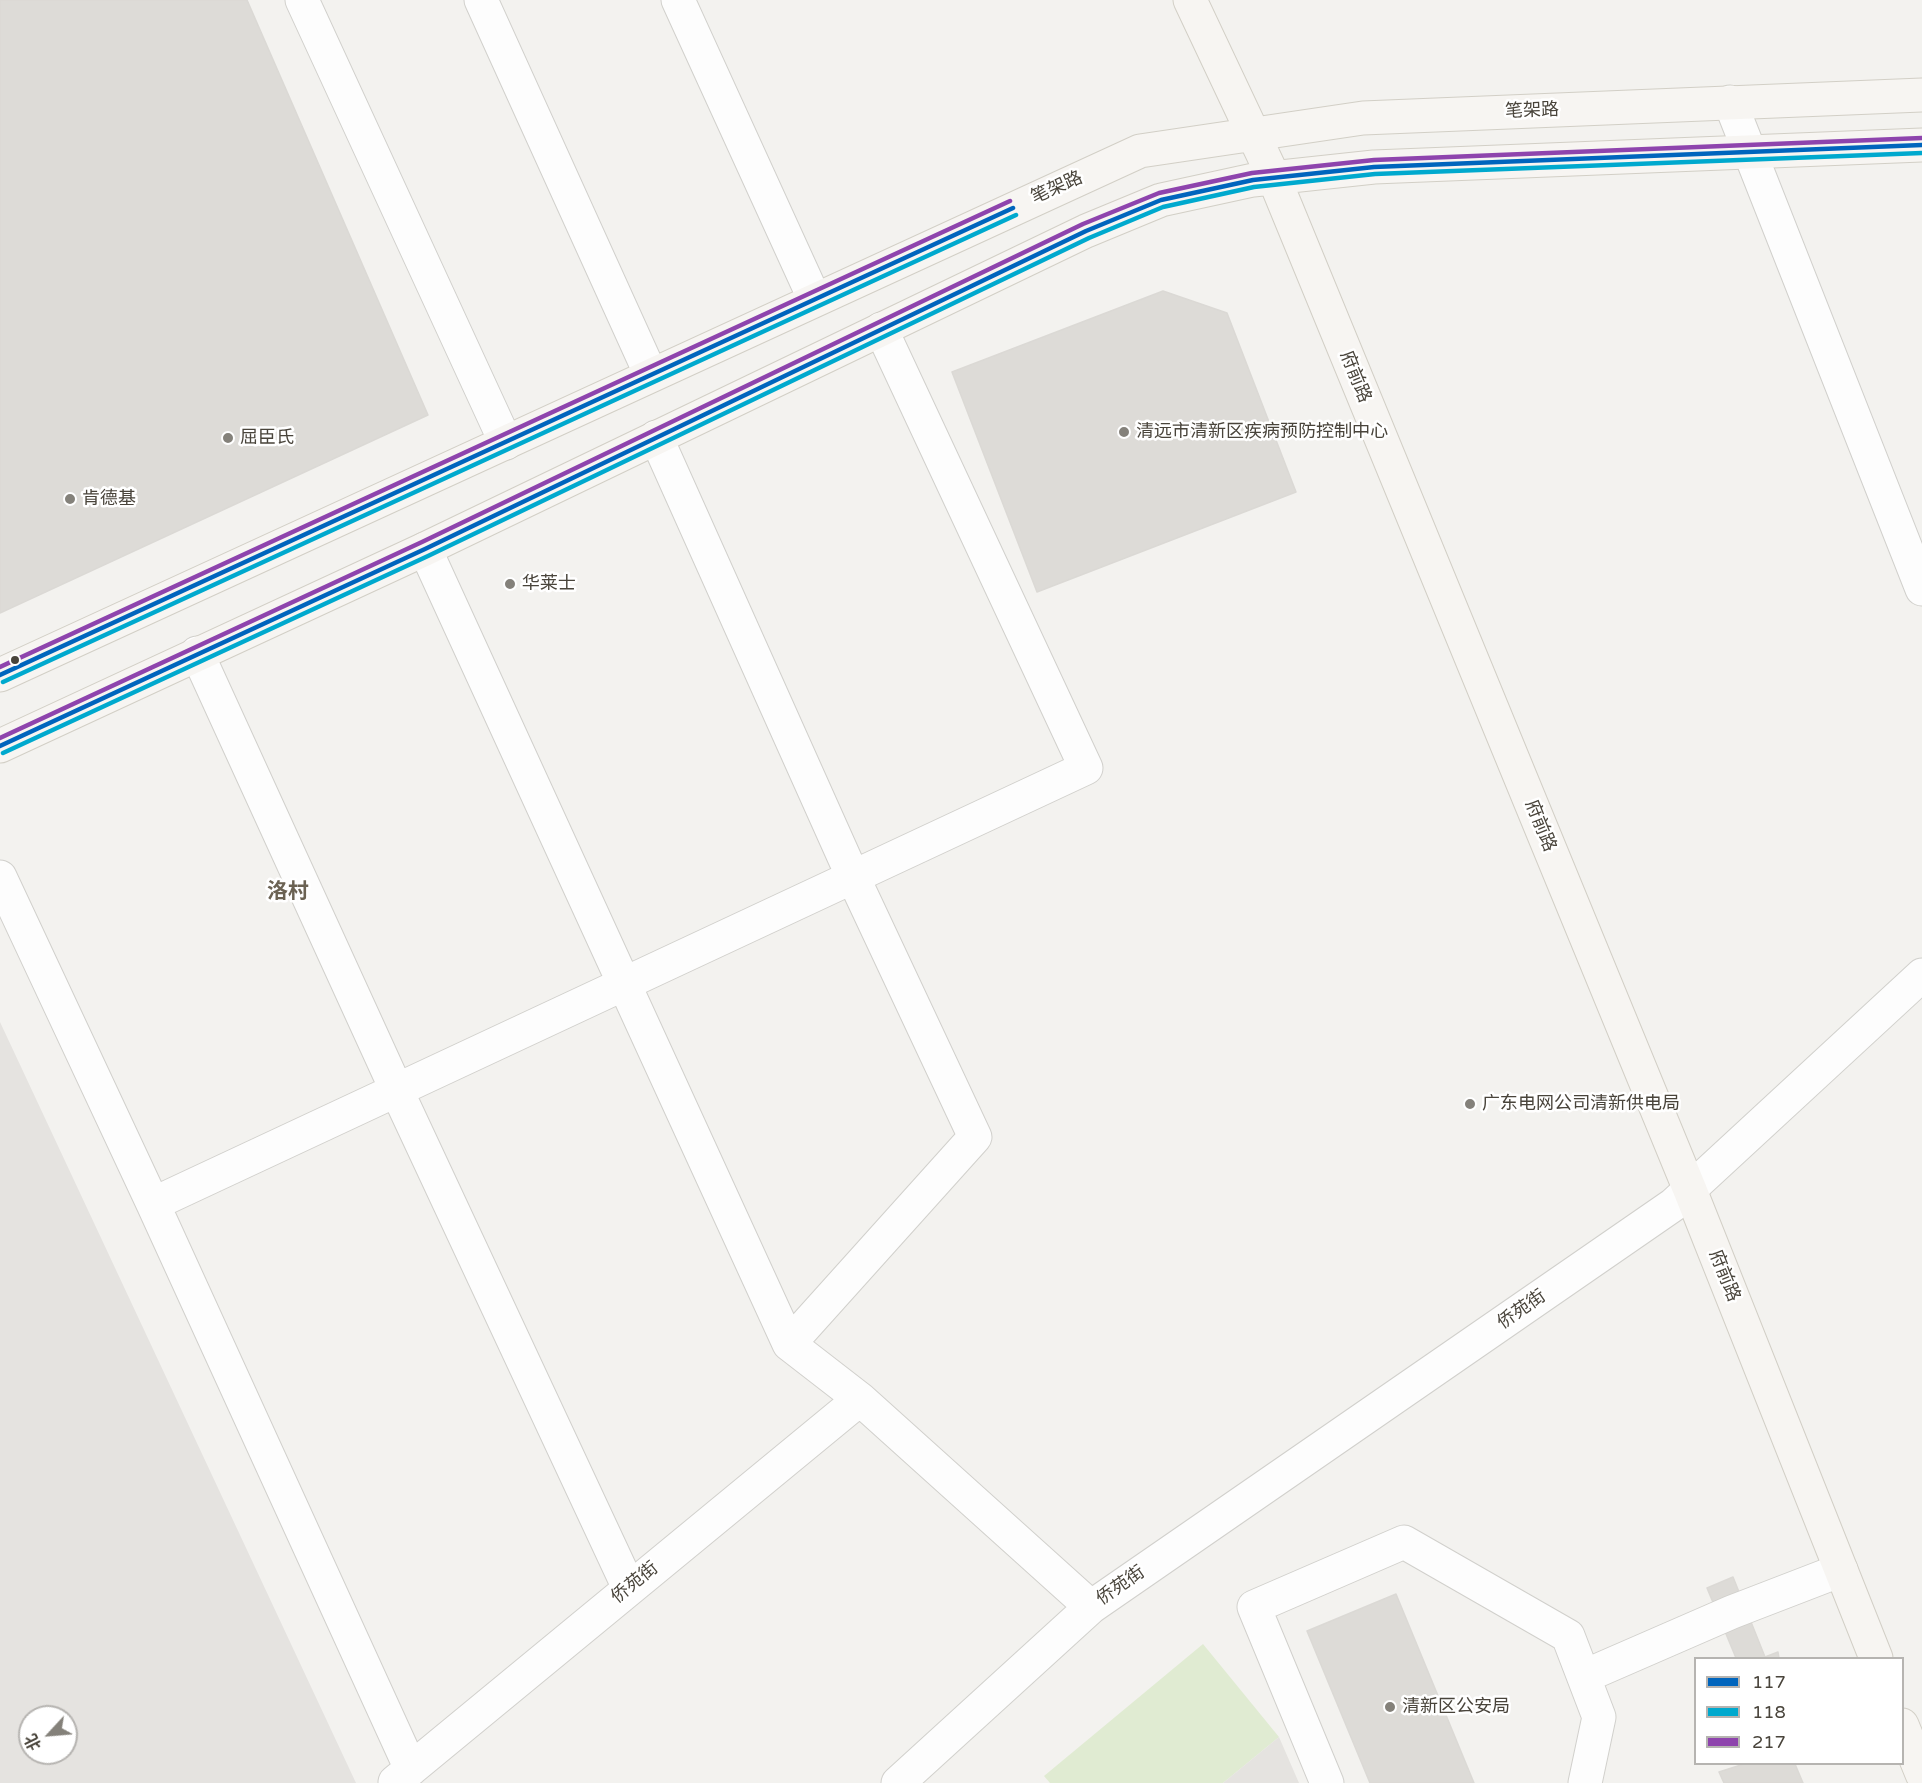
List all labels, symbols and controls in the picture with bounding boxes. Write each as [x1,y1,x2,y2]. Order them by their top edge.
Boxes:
street label: 笔架路 [1505,99,1559,123]
street label: 笔架路 [1028,167,1086,209]
street label: 府前路 [1335,348,1375,406]
place label: 清远市清新区疾病预防控制中心 [1136,421,1388,443]
marker: 清远市清新区疾病预防控制中心 [1117,425,1131,439]
place label: 屈臣氏 [240,427,294,449]
marker: 屈臣氏 [221,431,235,445]
place label: 肯德基 [82,488,136,510]
marker: 肯德基 [63,492,77,506]
place label: 华莱士 [522,573,576,595]
marker: 华莱士 [503,577,517,591]
unlabelled marker [9,654,21,666]
street label: 府前路 [1520,797,1560,855]
district label: 洛村 [267,879,309,905]
place label: 广东电网公司清新供电局 [1482,1093,1680,1115]
marker: 广东电网公司清新供电局 [1463,1097,1477,1111]
street label: 府前路 [1704,1247,1744,1305]
street label: 侨苑街 [1494,1286,1550,1334]
street label: 侨苑街 [607,1558,663,1608]
street label: 侨苑街 [1093,1562,1149,1610]
legend [1694,1657,1904,1765]
text: 117 [1752,1671,1786,1693]
place label: 清新区公安局 [1402,1696,1510,1718]
marker: 清新区公安局 [1383,1700,1397,1714]
text: 118 [1752,1701,1786,1723]
north arrow [18,1705,78,1765]
text: 北 [21,1730,46,1754]
text: 217 [1752,1731,1786,1753]

